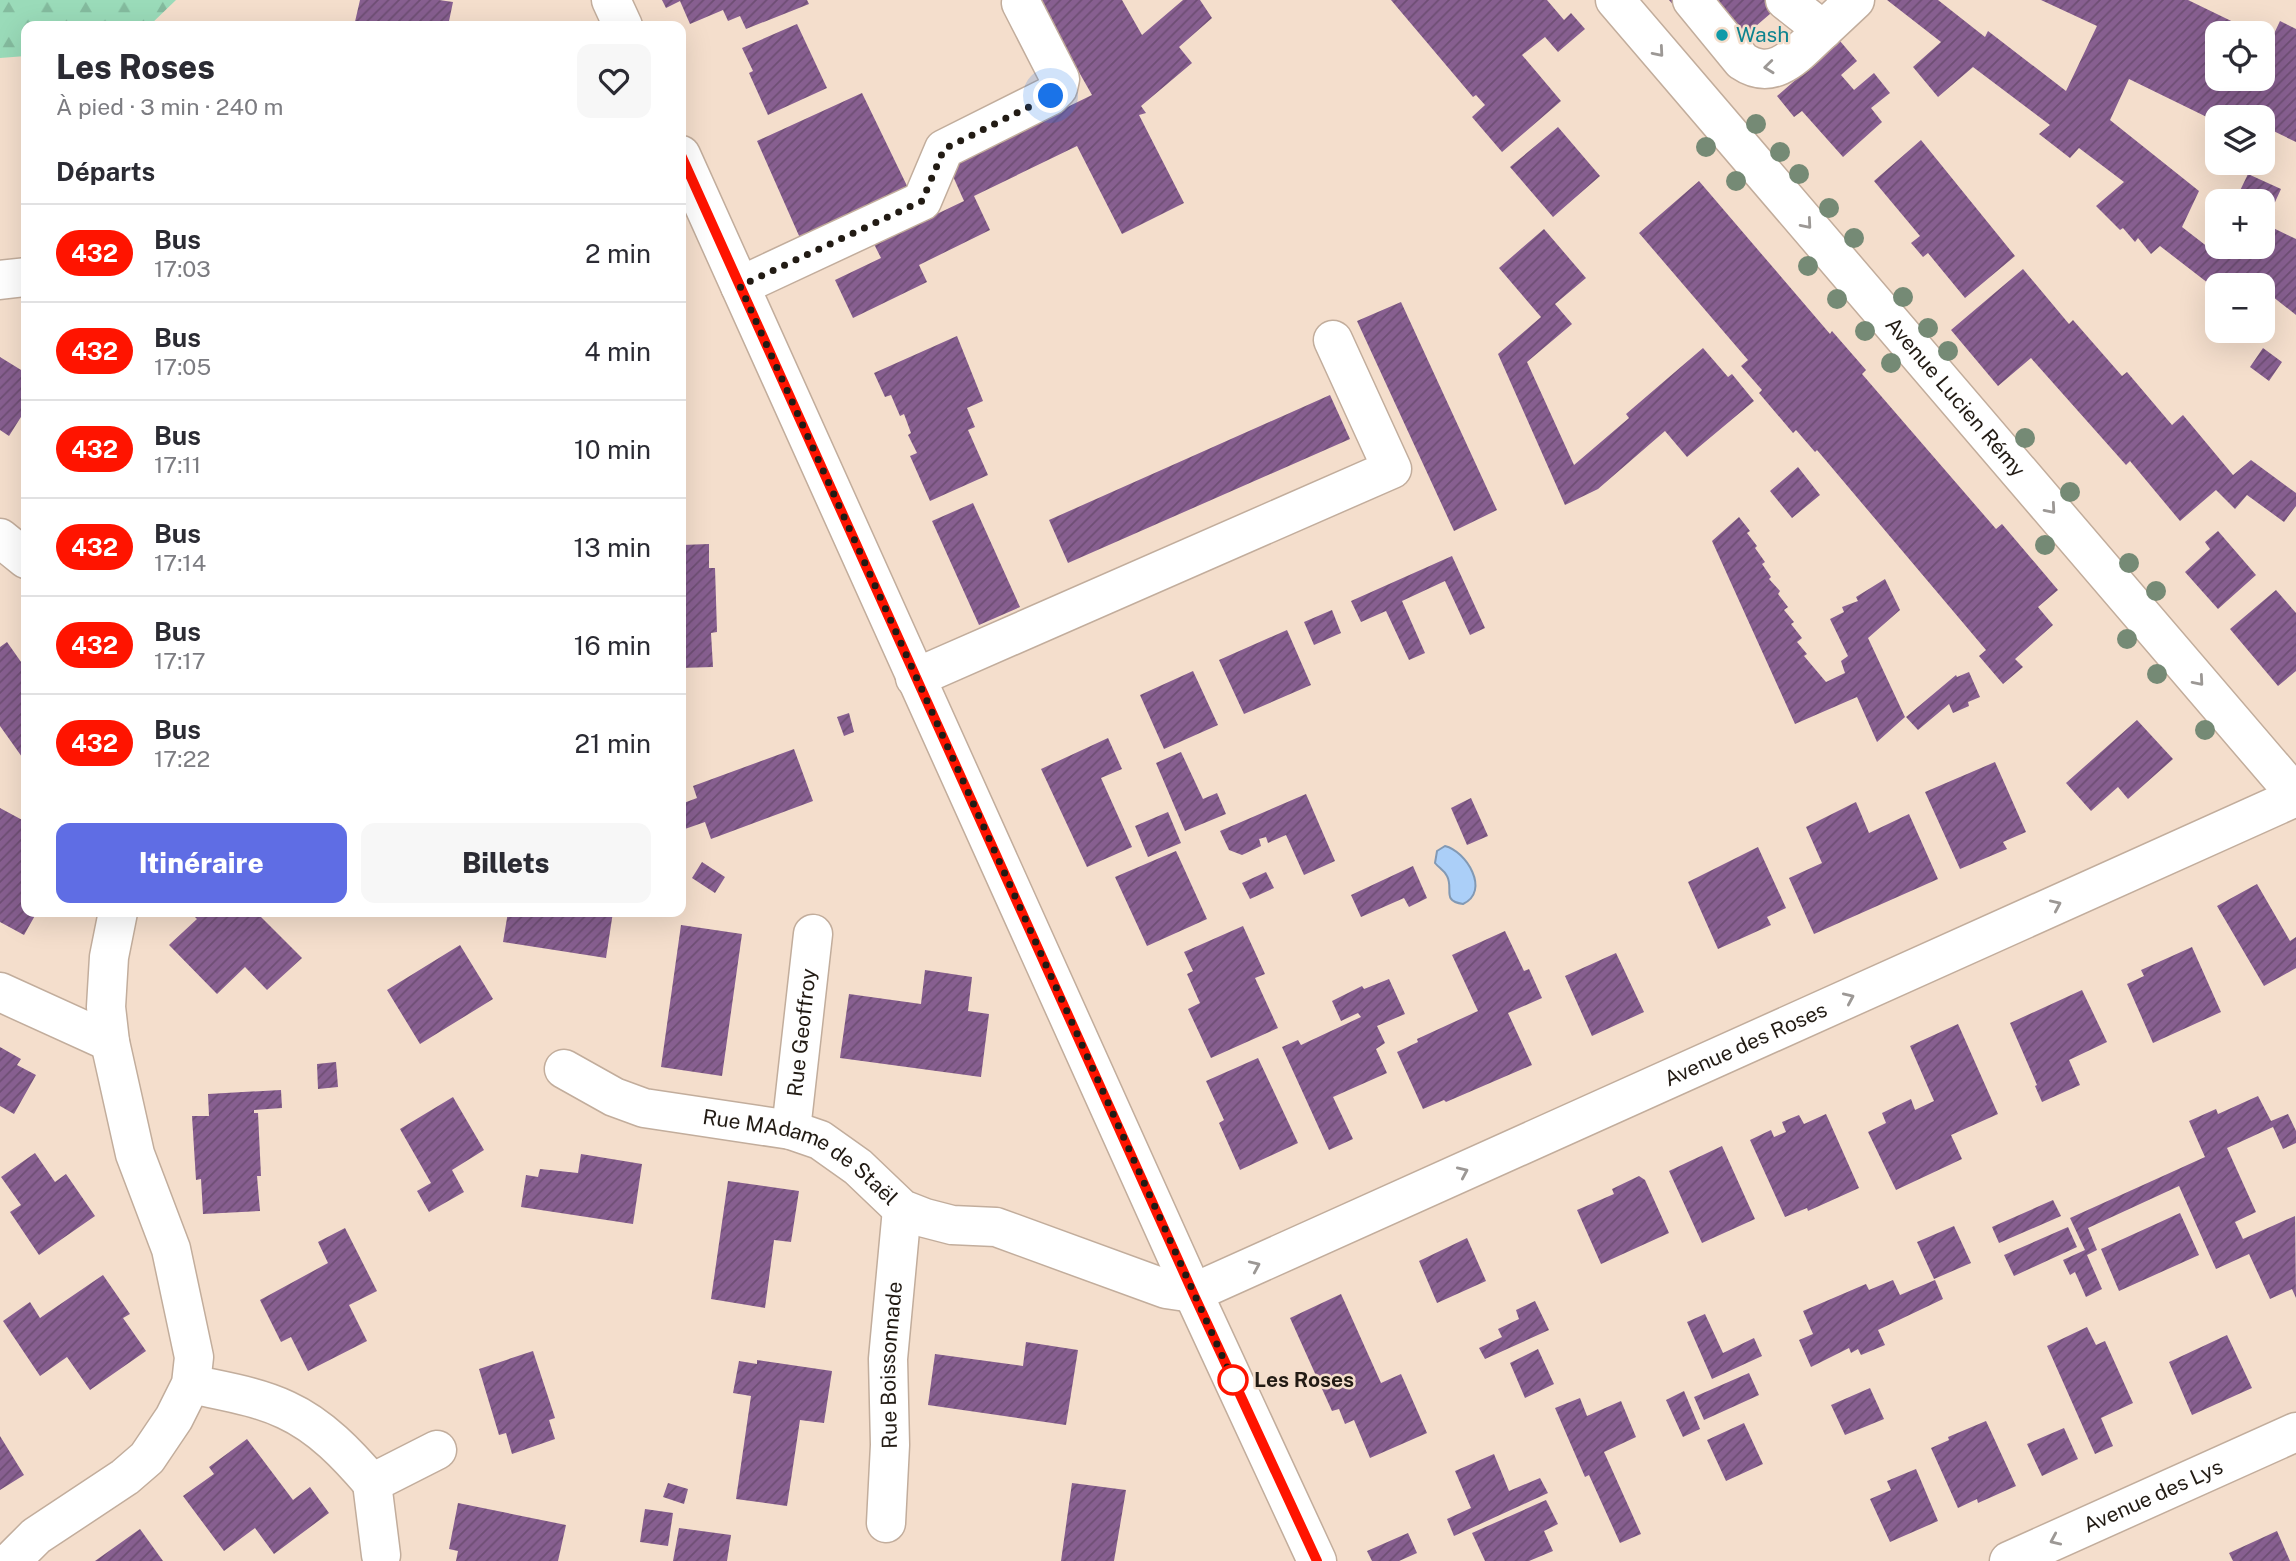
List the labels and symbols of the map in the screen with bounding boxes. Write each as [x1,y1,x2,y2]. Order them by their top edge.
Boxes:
place label: Wash [1736,22,1789,47]
marker: Wash [1714,27,1730,43]
one-way arrow [1651,43,1663,56]
one-way arrow [1763,59,1774,74]
your location [1033,78,1068,113]
one-way arrow [1799,216,1811,229]
street label: Avenue Lucien Rémy [1880,312,2031,482]
one-way arrow [2043,500,2055,513]
one-way arrow [2191,673,2203,686]
one-way arrow [2049,899,2062,913]
street label: Rue Geoffroy [782,967,821,1098]
one-way arrow [1842,993,1854,1007]
street label: Avenue des Roses [1660,997,1831,1091]
street label: Rue MAdame de Staël [701,1104,903,1210]
one-way arrow [1456,1166,1468,1180]
one-way arrow [1248,1260,1261,1274]
street label: Rue Boissonnade [875,1280,907,1449]
marker: Les Roses [1218,1365,1248,1395]
place label: Les Roses [1254,1367,1354,1392]
street label: Avenue des Lys [2079,1454,2226,1538]
one-way arrow [2050,1532,2062,1546]

